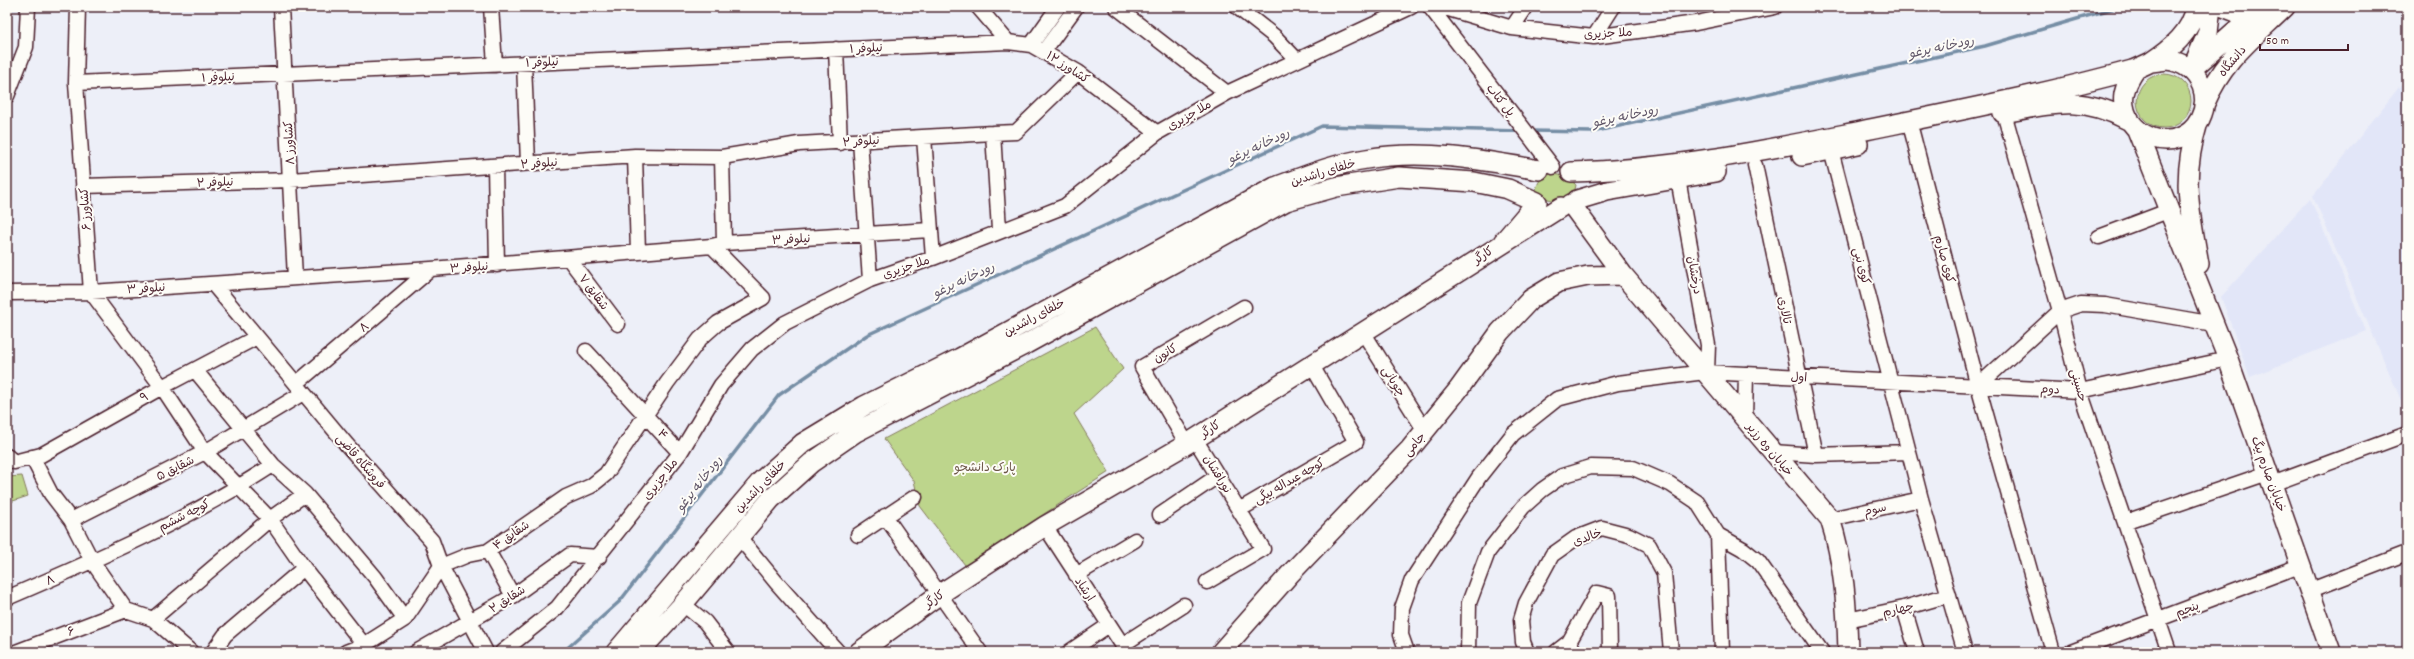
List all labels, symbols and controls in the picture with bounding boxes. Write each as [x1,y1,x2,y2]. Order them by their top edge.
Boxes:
street label: ملا جزیری [1583,25,1633,44]
scale bar [2260,26,2348,52]
water label: رودخانه یرغو [1905,32,1976,65]
text: 50 m [2266,33,2289,50]
street label: نیلوفر ۱ [849,40,883,59]
street label: دانشگاه [2215,43,2251,81]
street label: کشاورز ۱۲ [1042,48,1092,89]
street label: نیلوفر ۱ [525,54,559,73]
street label: نیلوفر ۱ [201,69,235,88]
street label: پل کتاب [1481,81,1518,121]
street label: ملا جزیری [1164,97,1215,136]
water label: رودخانه یرغو [1589,101,1660,134]
street label: کشاورز ۸ [281,120,300,165]
water label: رودخانه یرغو [1223,125,1293,171]
street label: نیلوفر ۲ [842,133,880,152]
street label: نیلوفر ۲ [520,155,558,174]
street label: خلفای راشدین [1289,155,1358,191]
street label: نیلوفر ۲ [196,174,234,193]
street label: کشاورز ۶ [77,187,96,231]
street label: نیلوفر ۳ [771,231,811,250]
street label: کوی صارم [1929,233,1958,285]
street label: کارگر [1469,243,1497,270]
street label: کوی نبی [1847,246,1874,287]
street label: ملا جزیری [881,252,932,284]
street label: درخشان [1682,255,1705,296]
street label: نیلوفر ۳ [449,259,489,278]
water label: رودخانه یرغو [928,259,998,305]
street label: شقایق ۷ [574,271,612,314]
street label: نیلوفر ۳ [126,280,166,299]
street label: خلفای راشدین [1001,295,1068,342]
street label: تالاری [1772,295,1795,326]
street label: ۸ [356,319,374,337]
street label: کانون [1151,341,1181,368]
street label: چوپانی [1377,363,1409,400]
street label: حسینی [2065,367,2090,404]
street label: اول [1790,370,1808,387]
street label: دوم [2040,381,2060,399]
street label: ۹ [137,389,152,408]
street label: کارگر [1196,417,1224,444]
street label: خیابان وه رزیر [1741,419,1796,480]
street label: ۴ [652,426,671,444]
street label: جامی [1400,429,1430,461]
street label: فروشگاه قاضی [331,431,389,493]
street label: خیابان صارم بیگ [2246,434,2289,515]
water label: رودخانه یرغو [671,452,728,518]
street label: نورافشان [1198,452,1235,497]
street label: شقایق ۵ [154,453,198,486]
street label: کوچه عبداله بیگی [1251,455,1328,509]
street label: ملا جزیری [640,456,683,504]
street label: خلفای راشدین [732,457,791,517]
park label: پارک دانشجو [953,460,1016,477]
street label: کوچه ششم [156,496,213,537]
street label: سوم [1862,500,1888,521]
street label: شقایق ۴ [490,517,534,555]
street label: خالدی [1570,525,1605,552]
street label: ۸ [43,572,58,591]
street label: ارشاد [1069,574,1098,605]
street label: شقایق ۲ [486,582,529,618]
street label: کارگر [920,587,949,614]
street label: پنجم [2173,598,2202,623]
street label: چهارم [1881,599,1916,622]
street label: ۶ [65,623,78,642]

